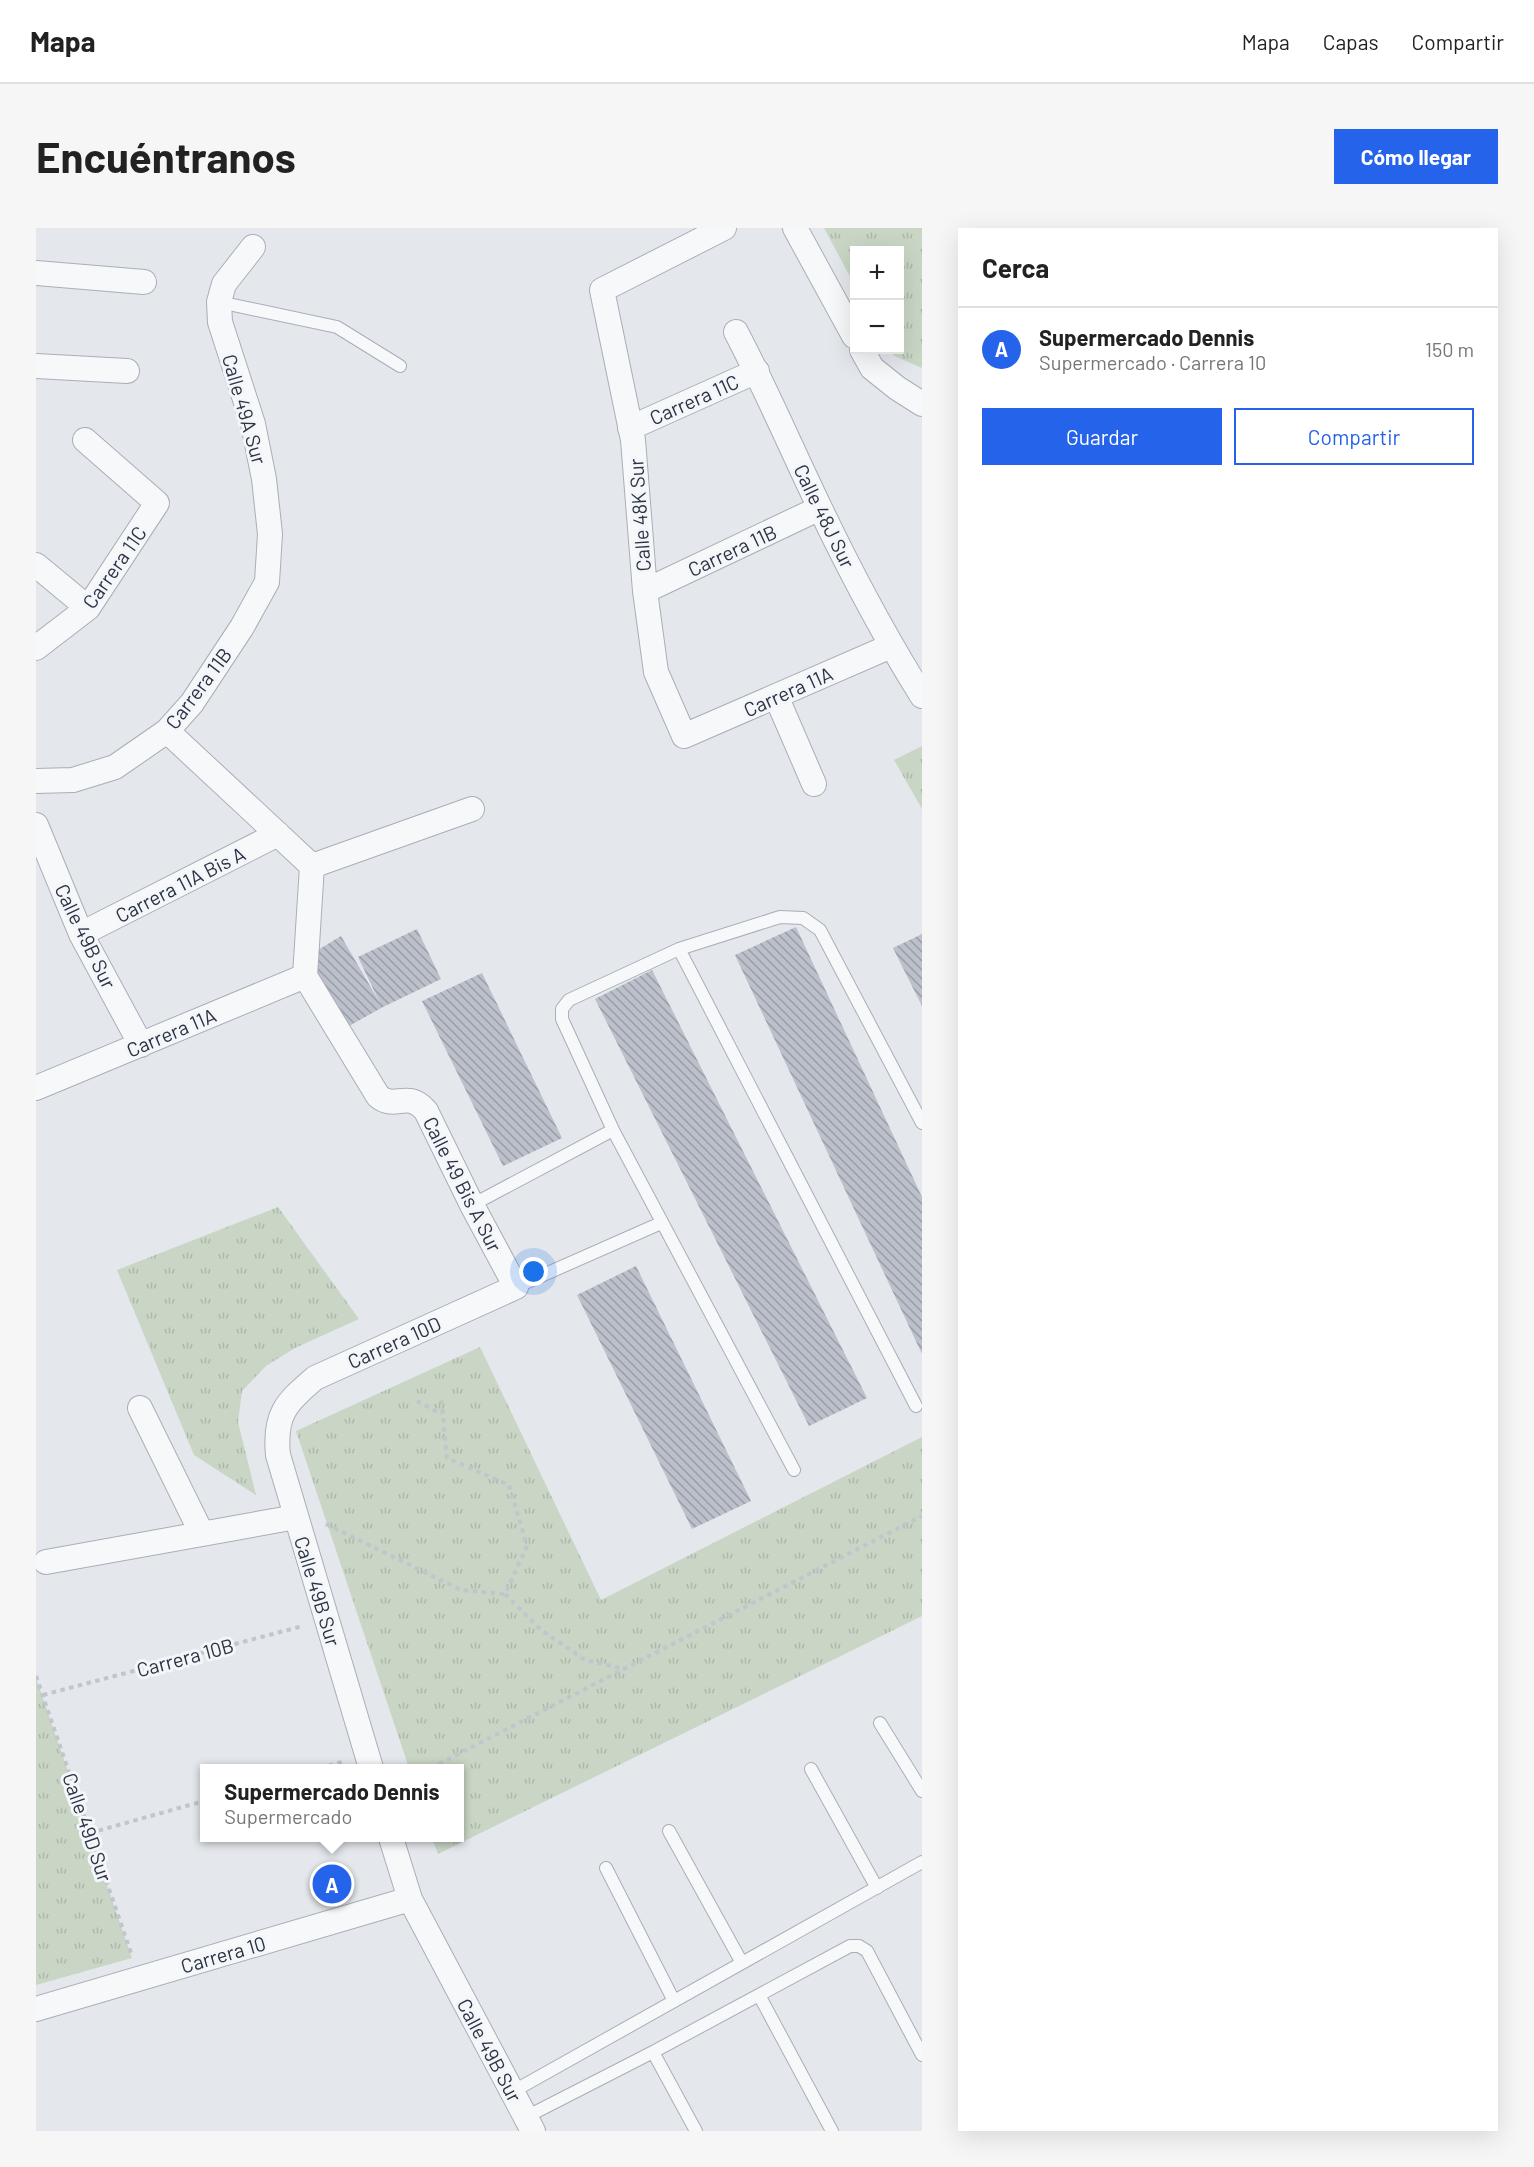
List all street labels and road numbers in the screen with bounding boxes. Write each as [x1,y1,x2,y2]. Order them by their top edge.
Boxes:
street label: Calle 49A Sur [218,351,272,467]
street label: Carrera 11C [646,369,742,429]
street label: Calle 48K Sur [623,458,655,572]
street label: Calle 48J Sur [790,460,860,572]
street label: Carrera 11B [684,519,780,581]
street label: Carrera 11C [77,521,151,613]
street label: Carrera 11B [160,643,236,733]
street label: Carrera 11A [740,661,836,721]
street label: Carrera 11A Bis A [111,841,249,927]
street label: Calle 49B Sur [50,880,122,992]
street label: Carrera 11A [123,1002,219,1062]
street label: Calle 49 Bis A Sur [419,1112,507,1256]
street label: Carrera 10D [344,1311,444,1373]
street label: Calle 49B Sur [290,1533,346,1649]
street label: Carrera 10B [134,1633,236,1681]
street label: Calle 49D Sur [58,1769,118,1885]
street label: Carrera 10 [178,1930,268,1978]
street label: Calle 49B Sur [453,1994,527,2106]

